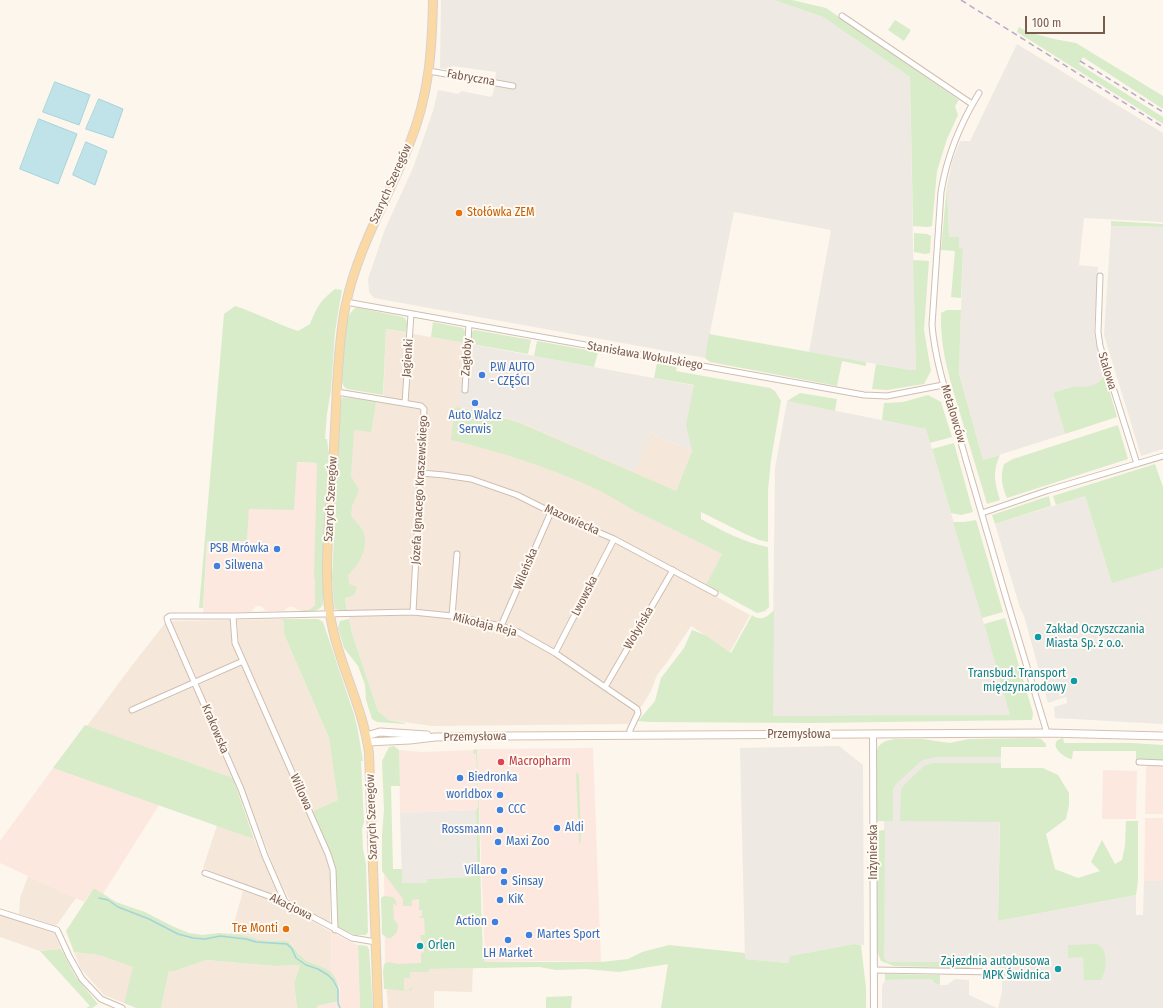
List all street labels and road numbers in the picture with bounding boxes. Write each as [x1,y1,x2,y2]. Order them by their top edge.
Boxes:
street label: Fabryczna [446,67,496,89]
street label: Szarych Szeregów [367,142,415,226]
street label: Jagienki [399,338,417,378]
street label: Zagłoby [459,338,475,376]
street label: Stanisława Wokulskiego [586,339,704,373]
street label: Stalowa [1094,350,1120,392]
street label: Metalowców [937,383,969,445]
street label: Józefa Ignacego Kraszewskiego [409,415,431,565]
street label: Szarych Szeregów [322,456,340,542]
street label: Mazowiecka [542,502,602,538]
street label: Wileńska [511,546,541,592]
street label: Lwowska [569,573,601,619]
street label: Wołyńska [621,604,657,652]
street label: Mikołaja Reja [452,610,518,640]
street label: Krakowska [198,702,232,756]
street label: Przemysłowa [767,728,831,742]
street label: Przemysłowa [443,729,507,745]
street label: Willowa [287,772,315,812]
street label: Szarych Szeregów [363,774,381,860]
street label: Inżynierska [867,824,881,880]
street label: Akacjowa [267,891,315,923]

